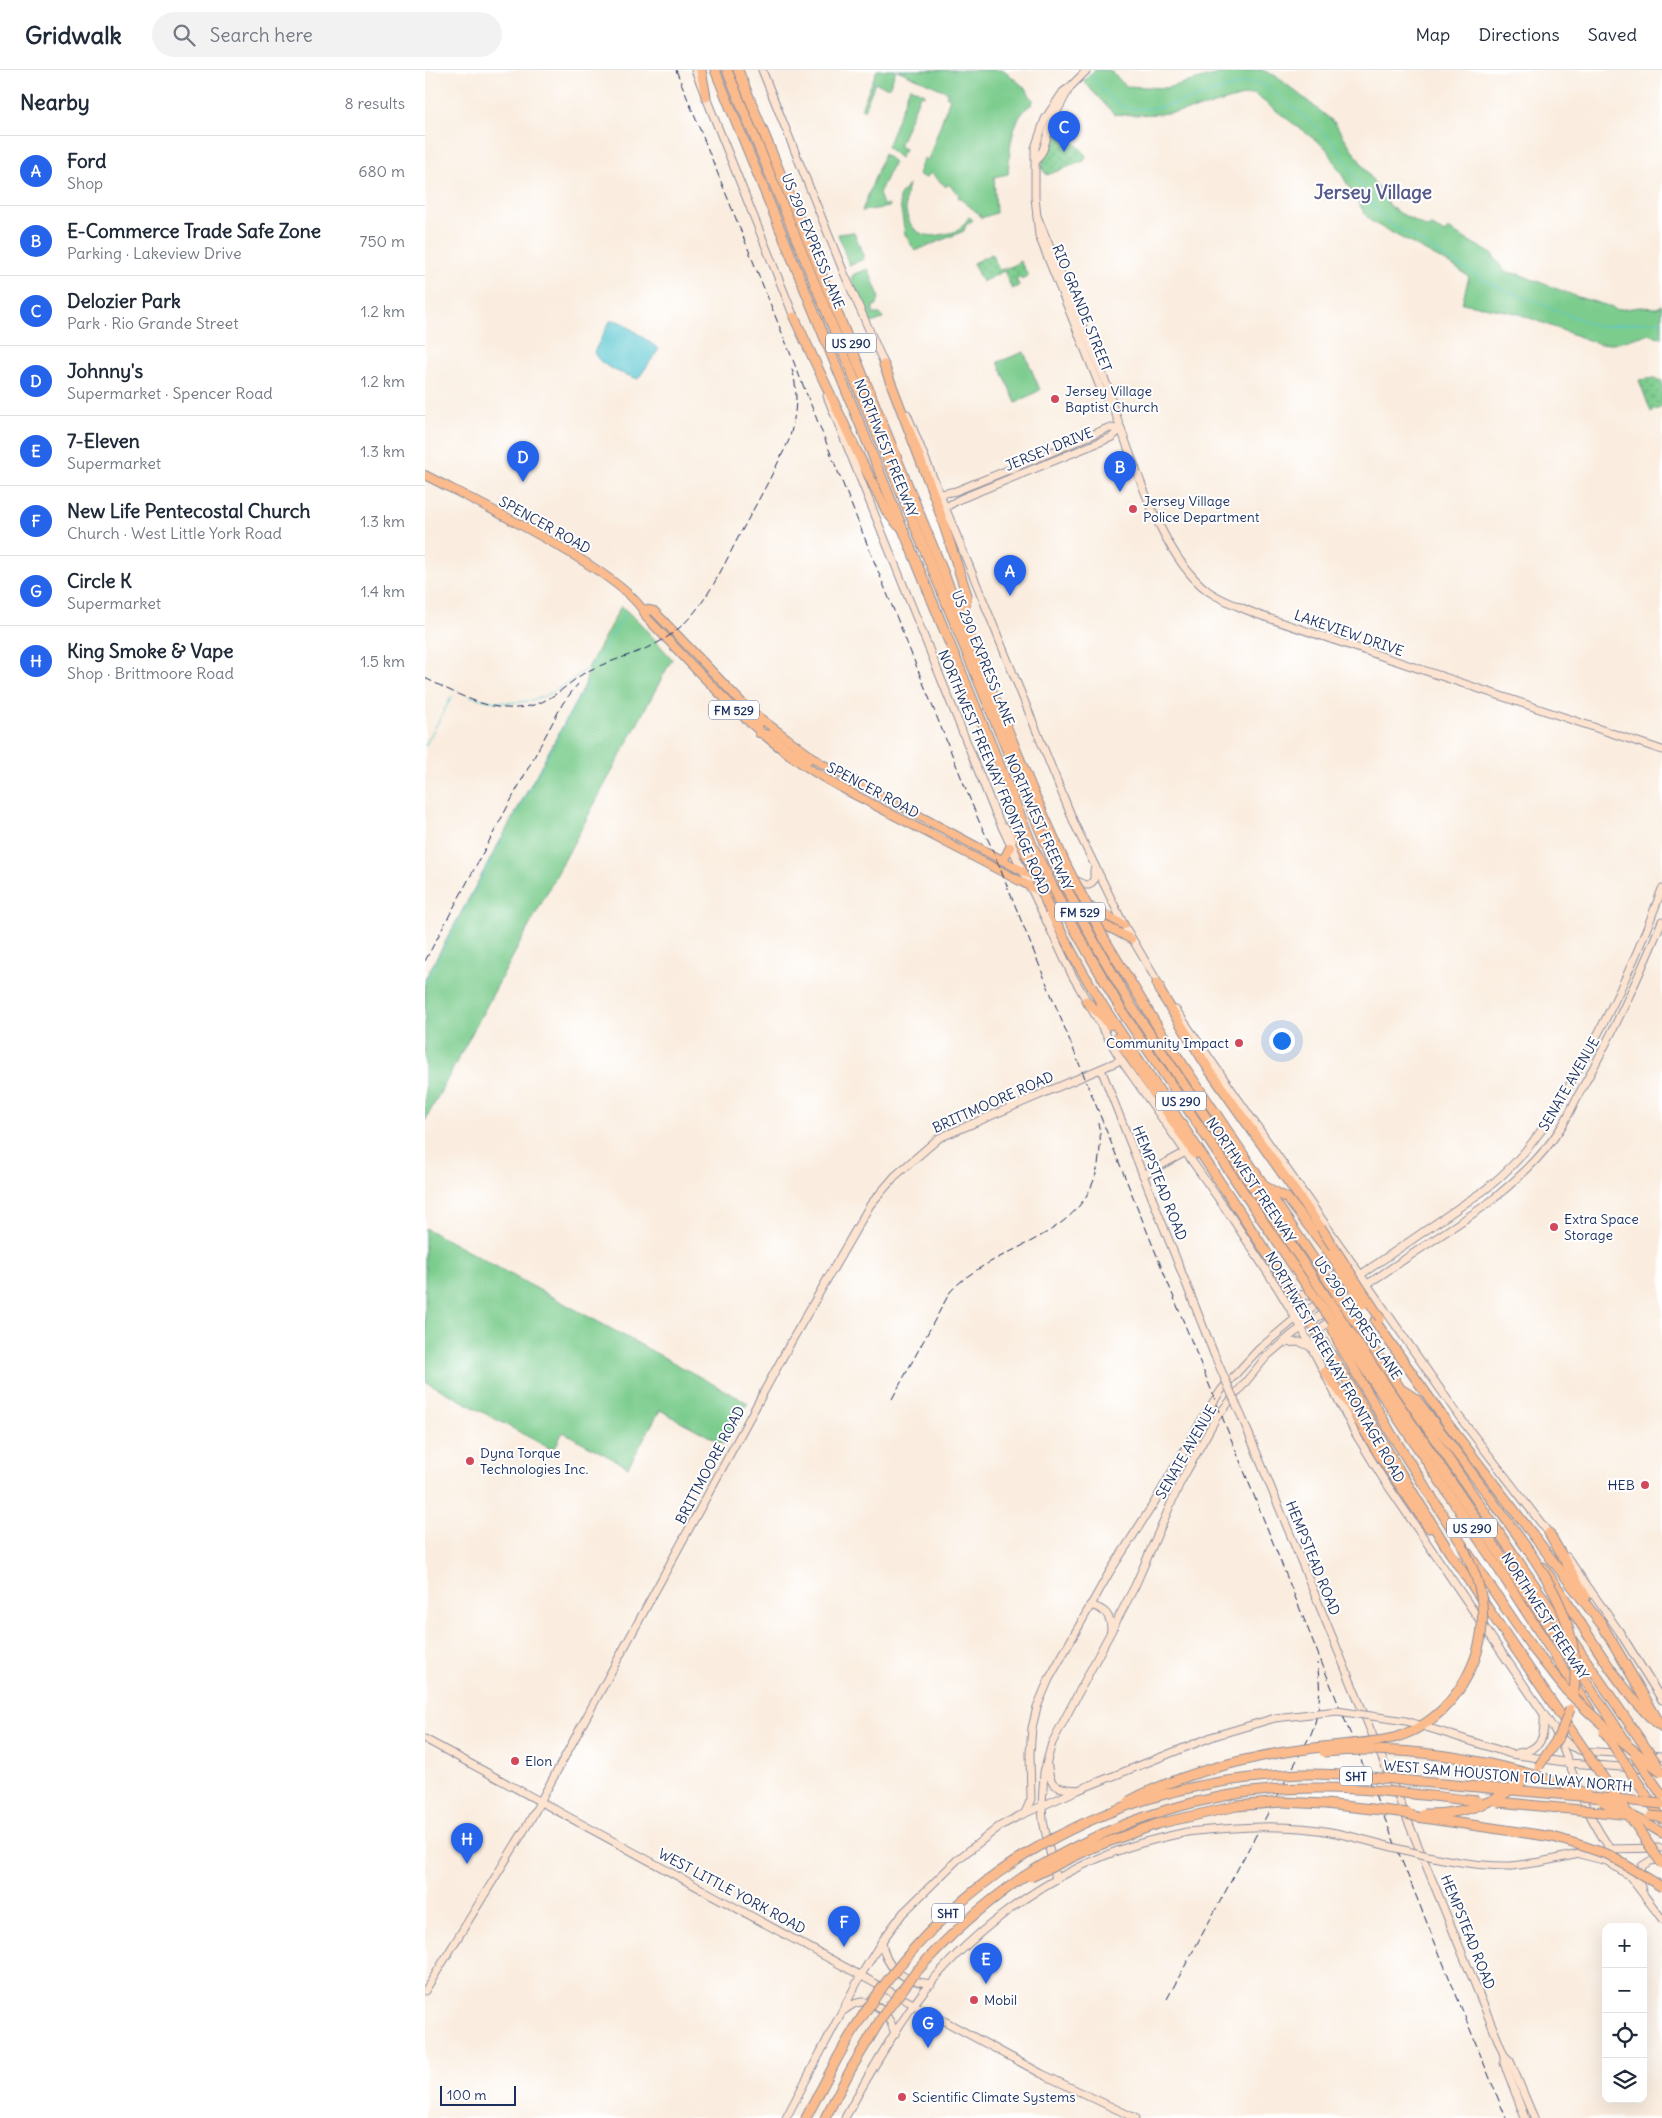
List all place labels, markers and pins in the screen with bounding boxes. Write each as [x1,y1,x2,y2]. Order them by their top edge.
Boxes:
pin: C [1048,111,1080,152]
place label: Jersey Village Baptist Church [1065,382,1159,416]
marker: Jersey Village Baptist Church [1049,393,1061,405]
pin: D [507,441,539,482]
pin: B [1104,451,1136,492]
place label: Jersey Village Police Department [1143,492,1260,526]
marker: Jersey Village Police Department [1127,503,1139,515]
pin: A [994,555,1026,596]
place label: Community Impact [1106,1034,1229,1052]
marker: Community Impact [1233,1037,1245,1049]
place label: Extra Space Storage [1564,1210,1639,1244]
marker: Extra Space Storage [1548,1221,1560,1233]
place label: Dyna Torque Technologies Inc. [480,1444,589,1478]
marker: Dyna Torque Technologies Inc. [464,1455,476,1467]
place label: HEB [1608,1476,1635,1494]
marker: HEB [1639,1479,1651,1491]
place label: Elon [525,1752,552,1770]
marker: Elon [509,1755,521,1767]
pin: H [451,1823,483,1864]
pin: F [828,1906,860,1947]
pin: E [970,1943,1002,1984]
place label: Mobil [984,1991,1017,2009]
marker: Mobil [968,1994,980,2006]
pin: G [912,2007,944,2048]
place label: Scientific Climate Systems [912,2088,1076,2106]
marker: Scientific Climate Systems [896,2091,908,2103]

